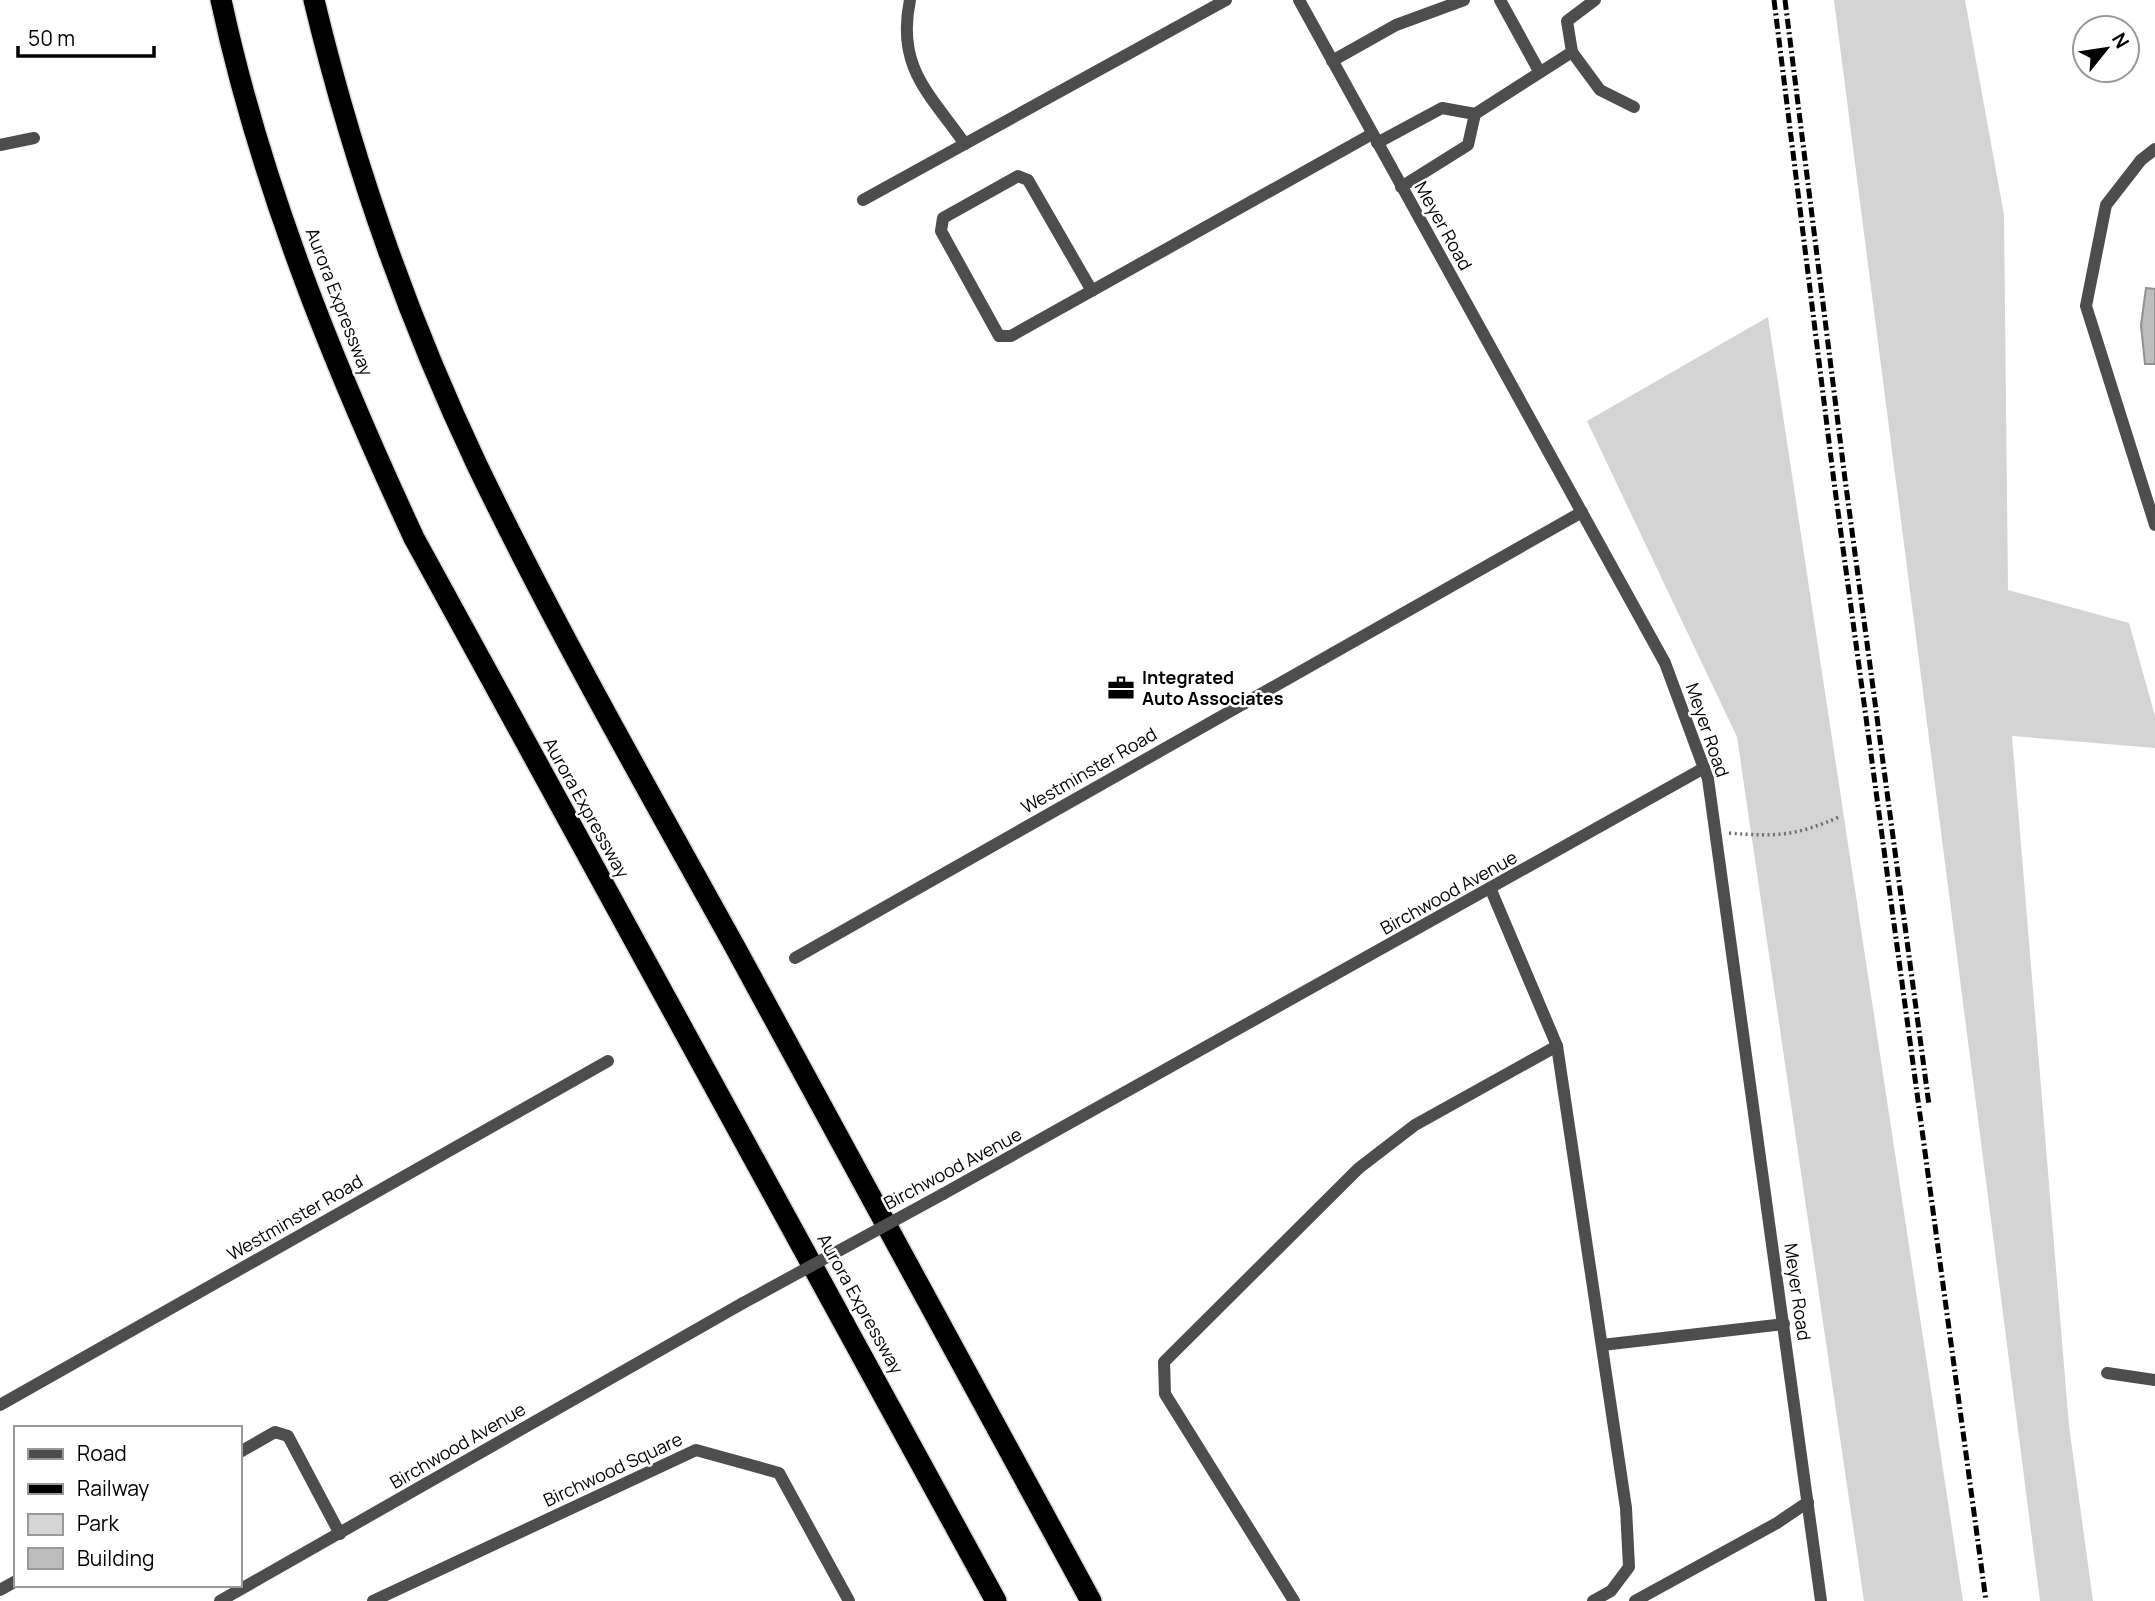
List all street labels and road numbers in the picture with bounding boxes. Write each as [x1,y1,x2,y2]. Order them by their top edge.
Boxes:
street label: Meyer Road [1410,177,1478,274]
street label: Aurora Expressway [301,224,379,380]
street label: Meyer Road [1681,679,1735,780]
street label: Westminster Road [1016,722,1161,819]
street label: Aurora Expressway [538,733,636,882]
street label: Birchwood Avenue [1376,845,1521,940]
street label: Birchwood Avenue [879,1122,1026,1215]
street label: Westminster Road [222,1169,367,1266]
street label: Aurora Expressway [812,1229,910,1378]
street label: Meyer Road [1779,1242,1817,1342]
street label: Birchwood Avenue [385,1397,530,1494]
street label: Birchwood Square [539,1426,686,1512]

